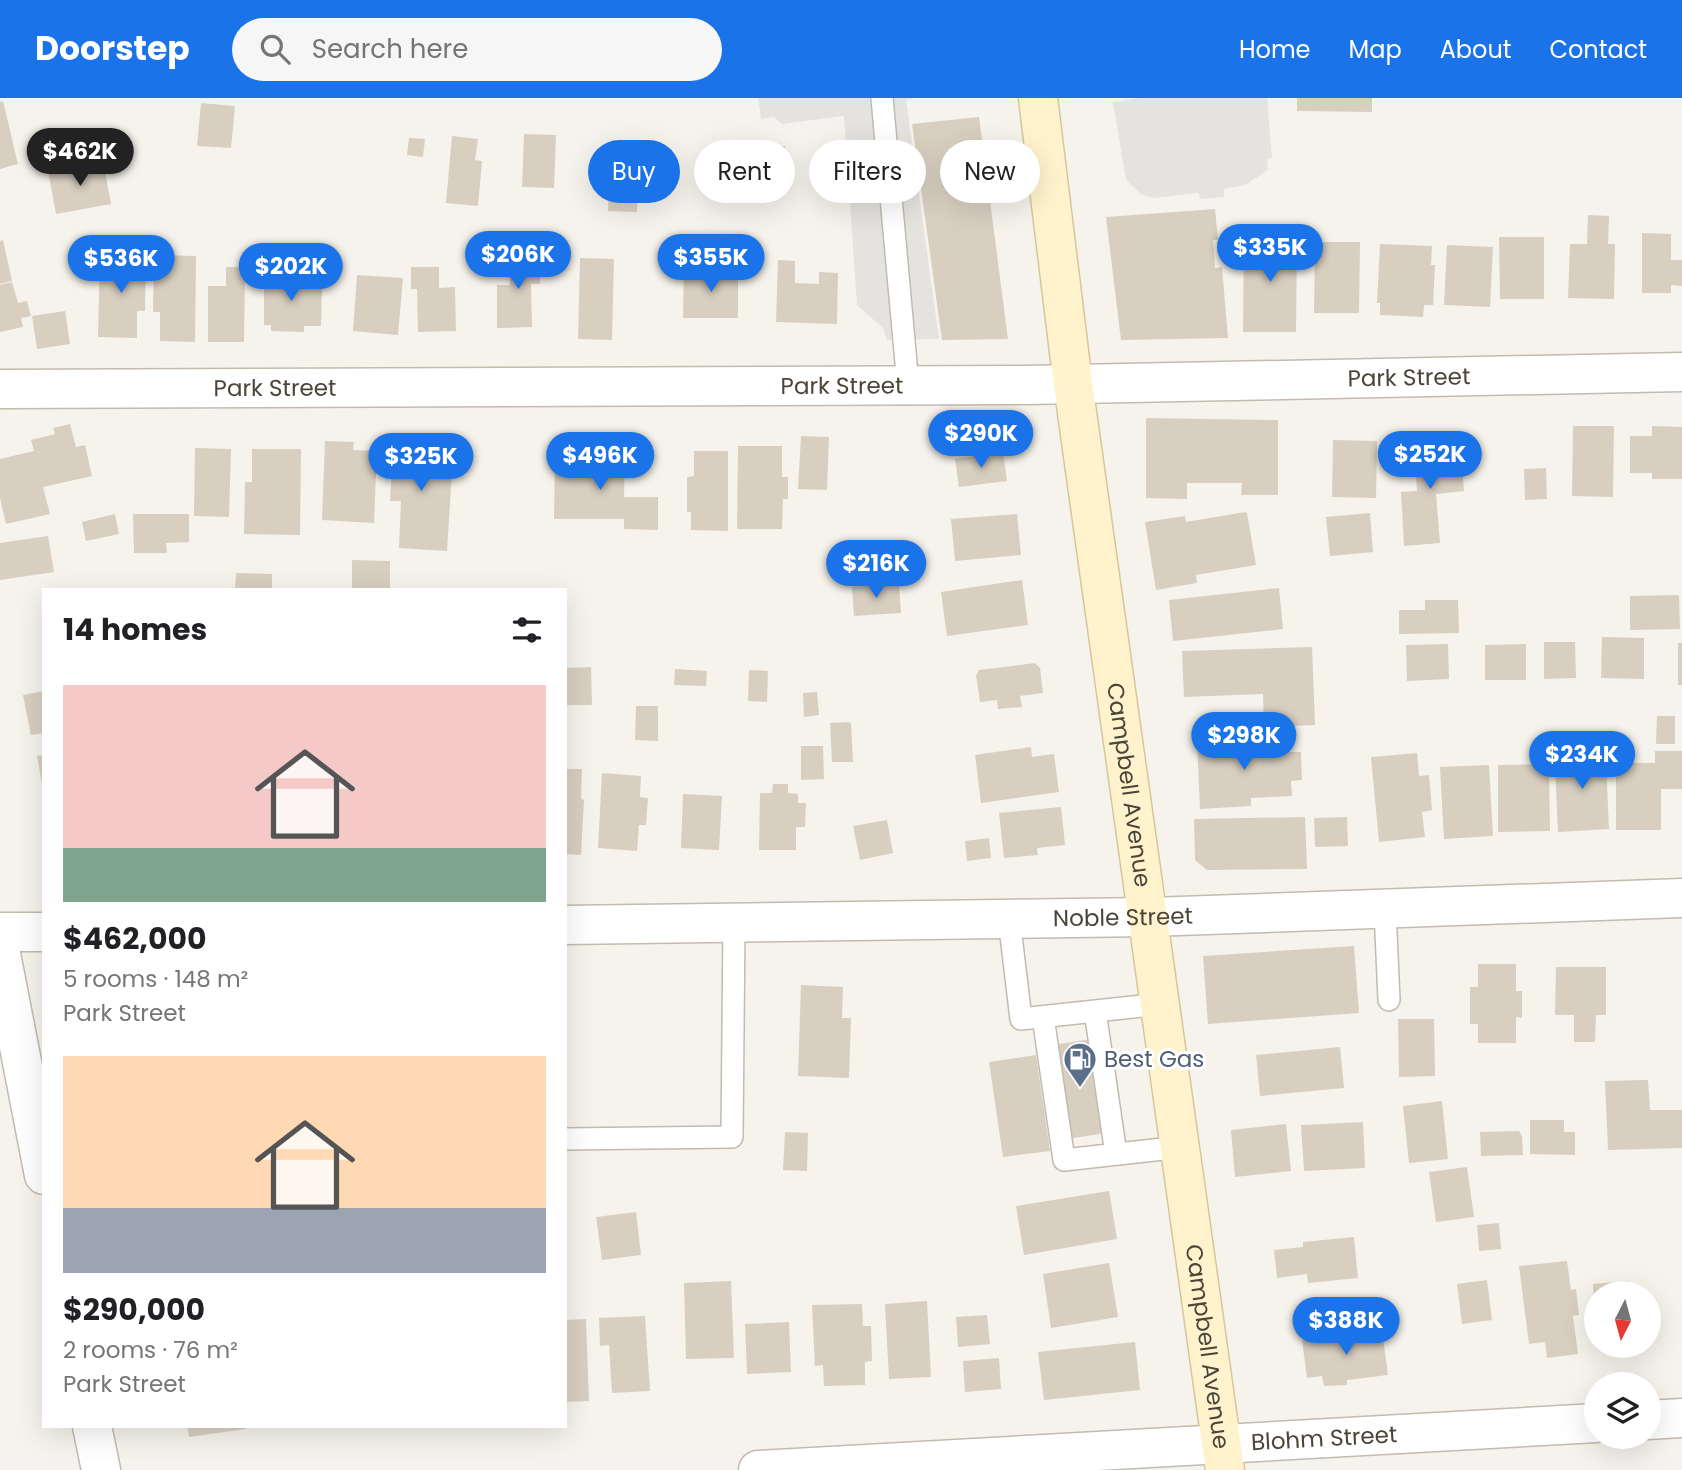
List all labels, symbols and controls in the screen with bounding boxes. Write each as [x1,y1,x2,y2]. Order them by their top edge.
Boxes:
search box [232,18,722,81]
text: Doorstep [35,25,190,72]
icon: search [256,30,294,68]
text: Search here [312,31,468,67]
text: Home [1239,33,1311,66]
text: Map [1349,33,1402,66]
text: About [1440,33,1511,66]
text: Contact [1549,33,1647,66]
pin: $462K [31,129,129,188]
text: $462K [43,135,117,167]
chip: Buy [588,140,680,203]
chip: Rent [694,140,795,203]
chip: Filters [809,140,926,203]
chip: New [940,140,1040,203]
pin: $335K [1221,225,1319,284]
text: $335K [1233,231,1307,263]
pin: $206K [469,232,567,291]
pin: $355K [662,234,760,294]
pin: $536K [72,236,170,295]
text: $206K [481,238,555,270]
text: $355K [674,241,748,273]
text: $536K [84,242,158,274]
pin: $202K [242,244,340,303]
text: $202K [255,250,327,282]
street label: Park Street [1347,360,1471,395]
street label: Park Street [780,369,904,402]
street label: Park Street [213,372,337,404]
pin: $290K [932,410,1030,470]
text: $290K [944,417,1018,449]
pin: $496K [551,432,649,492]
pin: $252K [1381,432,1479,491]
pin: $325K [372,434,470,493]
text: $252K [1394,438,1466,470]
text: $496K [562,439,638,471]
text: $325K [384,440,458,472]
pin: $216K [827,540,925,600]
text: $216K [842,547,910,579]
text: 14 homes [63,608,207,651]
icon: filters [508,611,546,649]
street label: Campbell Avenue [1099,681,1159,889]
pin: $298K [1195,712,1293,772]
text: $298K [1207,719,1281,751]
icon: home [242,731,368,857]
pin: $234K [1533,732,1631,791]
text: $234K [1545,738,1619,770]
street label: Noble Street [1053,899,1193,934]
text: $462,000 [63,917,207,960]
text: 5 rooms · 148 m² [63,963,248,995]
text: Park Street [63,997,186,1029]
fuel station icon: Best Gas [1061,1040,1099,1089]
place label: Best Gas [1104,1043,1204,1075]
icon: home [242,1102,368,1228]
street label: Campbell Avenue [1178,1242,1238,1451]
north arrow [1584,1281,1661,1358]
map controls [1584,1281,1661,1449]
text: $290,000 [63,1288,205,1331]
pin: $388K [1297,1298,1395,1357]
text: $388K [1309,1304,1383,1336]
text: 2 rooms · 76 m² [63,1334,238,1366]
text: Park Street [63,1368,186,1400]
button: layers [1584,1372,1661,1449]
street label: Blohm Street [1250,1418,1398,1458]

